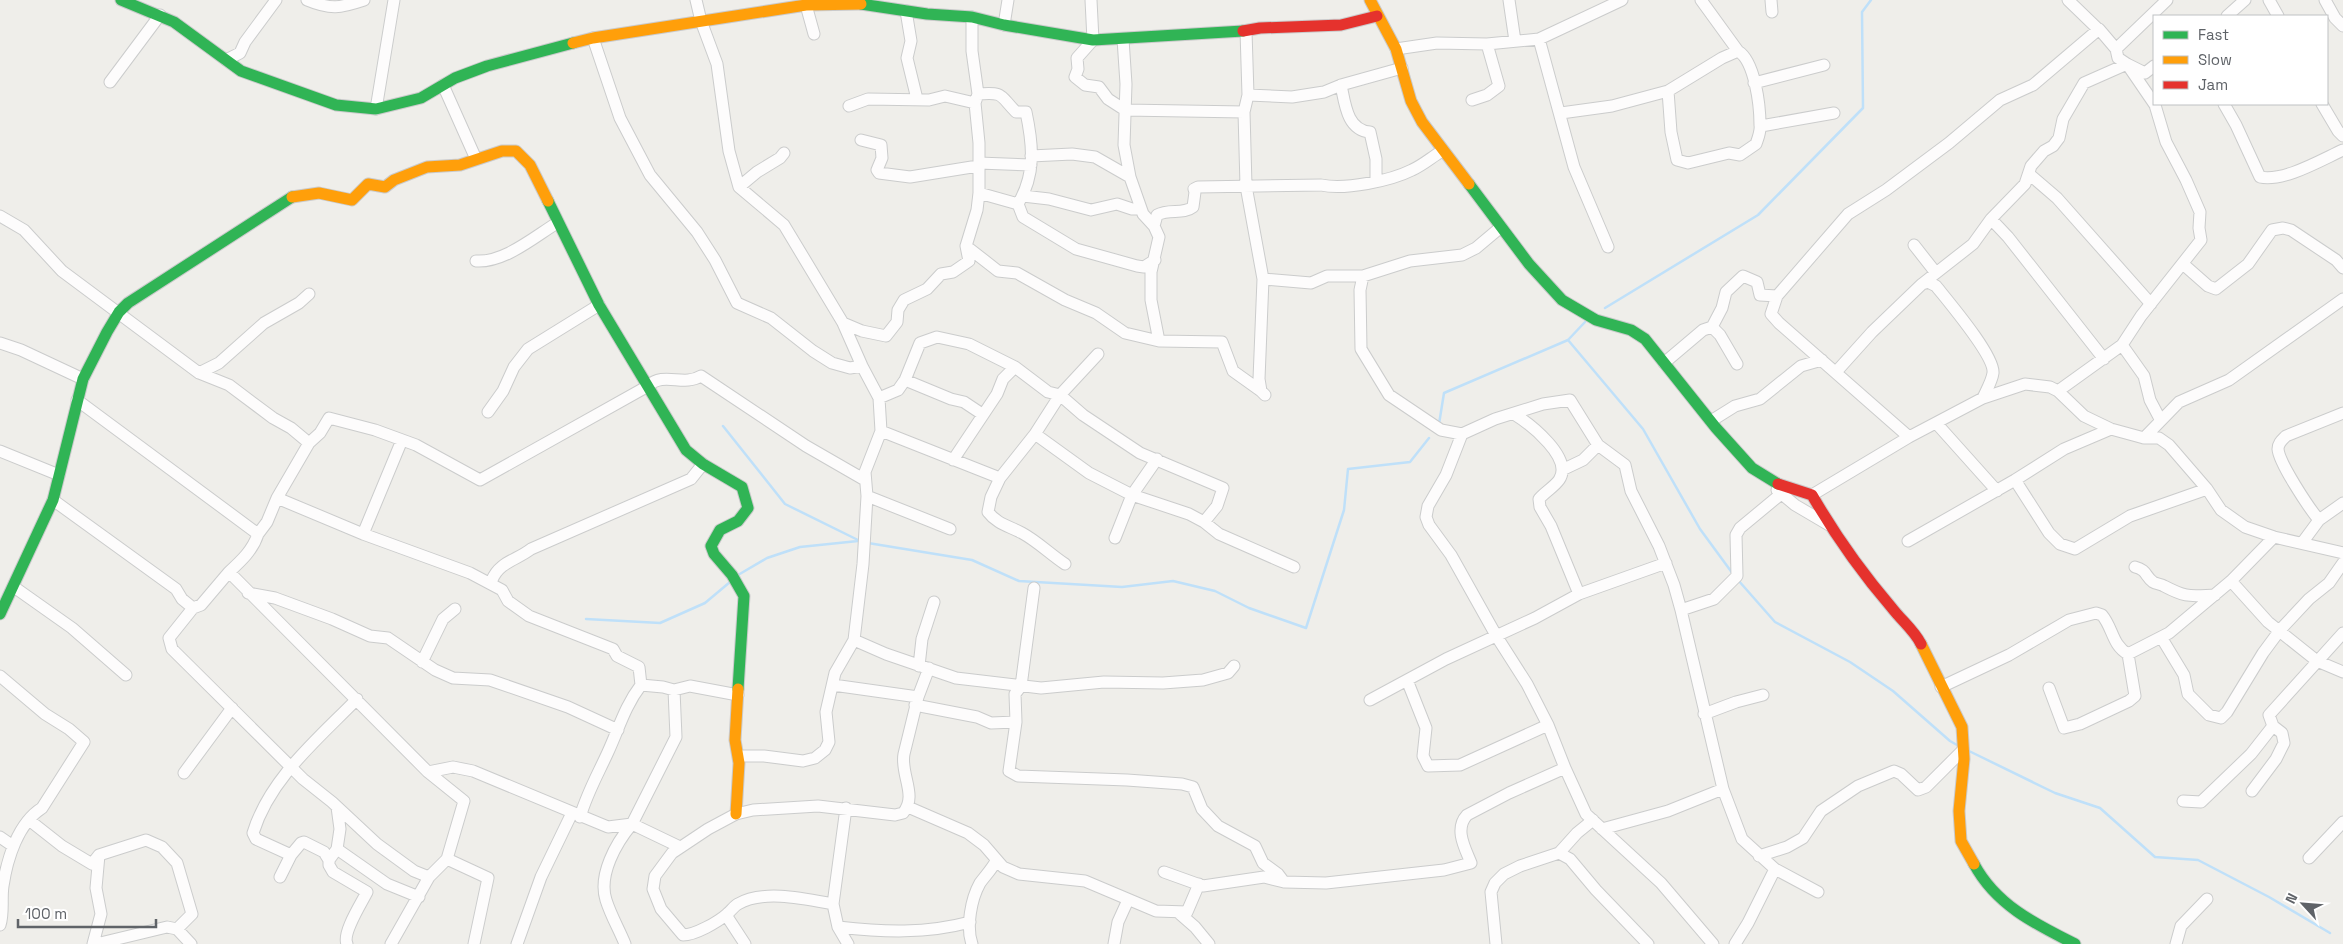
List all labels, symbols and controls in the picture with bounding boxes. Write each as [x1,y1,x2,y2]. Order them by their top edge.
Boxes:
legend [2153,15,2328,105]
text: Fast [2198,25,2229,44]
text: Slow [2198,50,2232,69]
text: Jam [2198,75,2228,94]
north arrow [2278,879,2328,929]
text: N [2281,890,2301,906]
scale bar [18,896,155,928]
text: 100 m [25,904,67,923]

